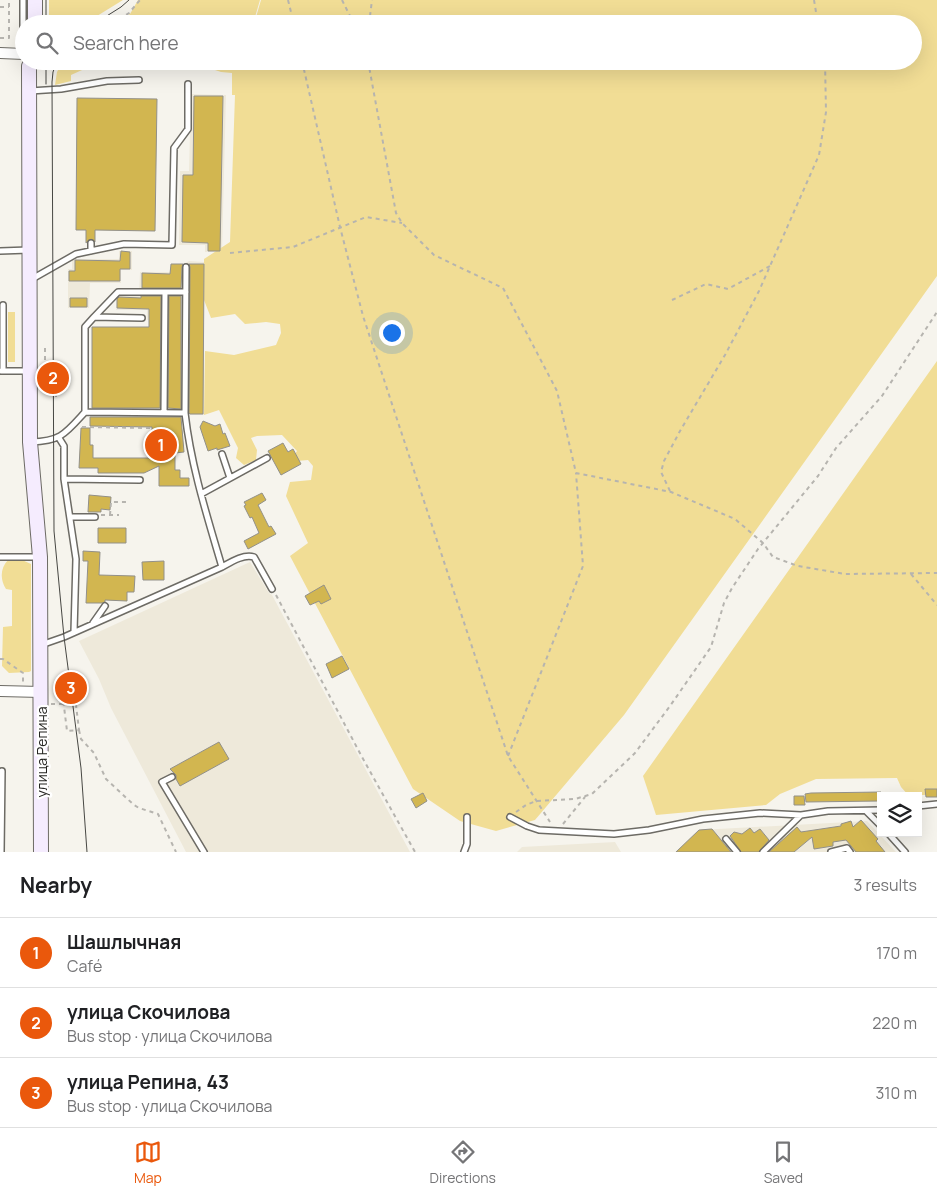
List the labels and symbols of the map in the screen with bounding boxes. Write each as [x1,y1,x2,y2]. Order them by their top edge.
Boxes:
your location [379,320,405,346]
pin: 2 [37,359,69,397]
pin: 1 [145,426,177,464]
pin: 3 [55,669,87,707]
street label: улица Репина [32,707,51,797]

